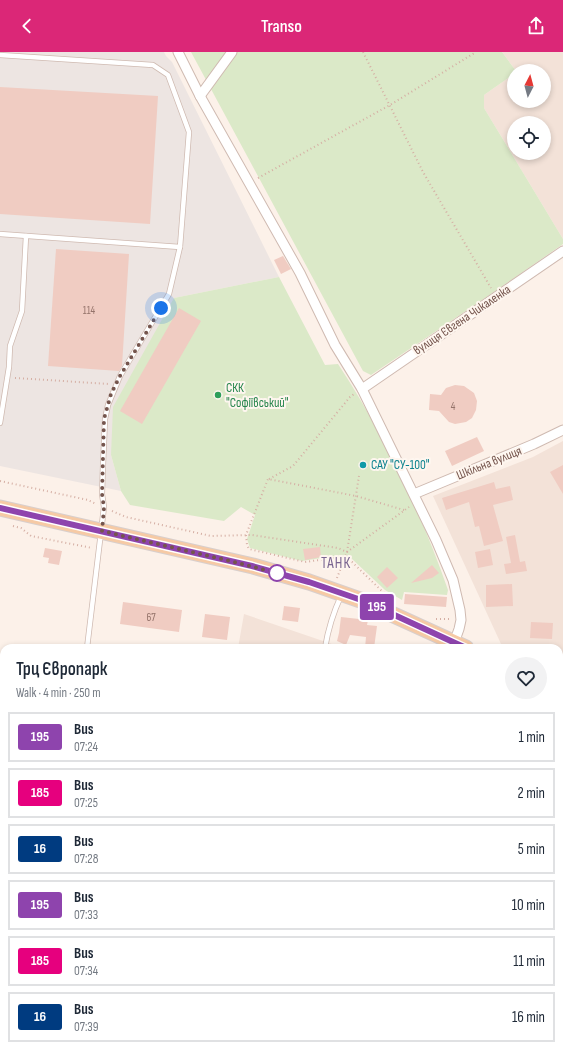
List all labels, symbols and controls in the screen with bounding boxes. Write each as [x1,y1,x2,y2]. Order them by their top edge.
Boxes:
icon: back [16,15,38,37]
icon: share [525,15,547,37]
text: Transo [261,16,302,37]
north arrow [507,64,551,108]
map controls [507,64,551,160]
button: locate [507,116,551,160]
street label: вулиця Євгена Чикаленка [410,282,514,358]
your location [151,298,171,318]
house number: 114 [83,304,96,317]
place label: СКК "Софіївський" [226,380,289,411]
marker: СКК "Софіївський" [213,390,223,400]
house number: 4 [451,400,456,413]
street label: Шкільна вулиця [454,443,524,483]
place label: САУ "СУ-100" [371,457,430,473]
marker: САУ "СУ-100" [358,460,368,470]
district label: ТАНК [321,554,351,573]
unlabelled marker [268,564,286,582]
line badge: 195 [354,594,400,620]
text: 195 [368,598,386,615]
house number: 67 [146,611,156,624]
button: heart [505,657,547,699]
text: Трц Європарк [16,658,107,681]
text: Walk · 4 min · 250 m [16,685,101,701]
text: Bus [74,720,93,739]
text: 195 [31,728,49,745]
text: 1 min [519,728,545,747]
text: 07:24 [74,739,98,755]
text: Bus [74,776,93,795]
text: 185 [31,784,49,801]
text: 2 min [518,784,545,803]
text: 07:25 [74,795,98,811]
text: Bus [74,832,93,851]
text: 16 [34,840,46,857]
text: 5 min [518,840,545,859]
text: 07:28 [74,851,98,867]
text: Bus [74,888,93,907]
text: 195 [31,896,49,913]
text: 10 min [512,896,545,915]
text: 07:33 [74,907,98,923]
text: Bus [74,944,93,963]
text: 185 [31,952,49,969]
text: 11 min [513,952,545,971]
text: 07:34 [74,963,98,979]
text: Bus [74,1000,93,1019]
text: 16 [34,1008,46,1025]
text: 16 min [512,1008,545,1027]
text: 07:39 [74,1019,99,1035]

